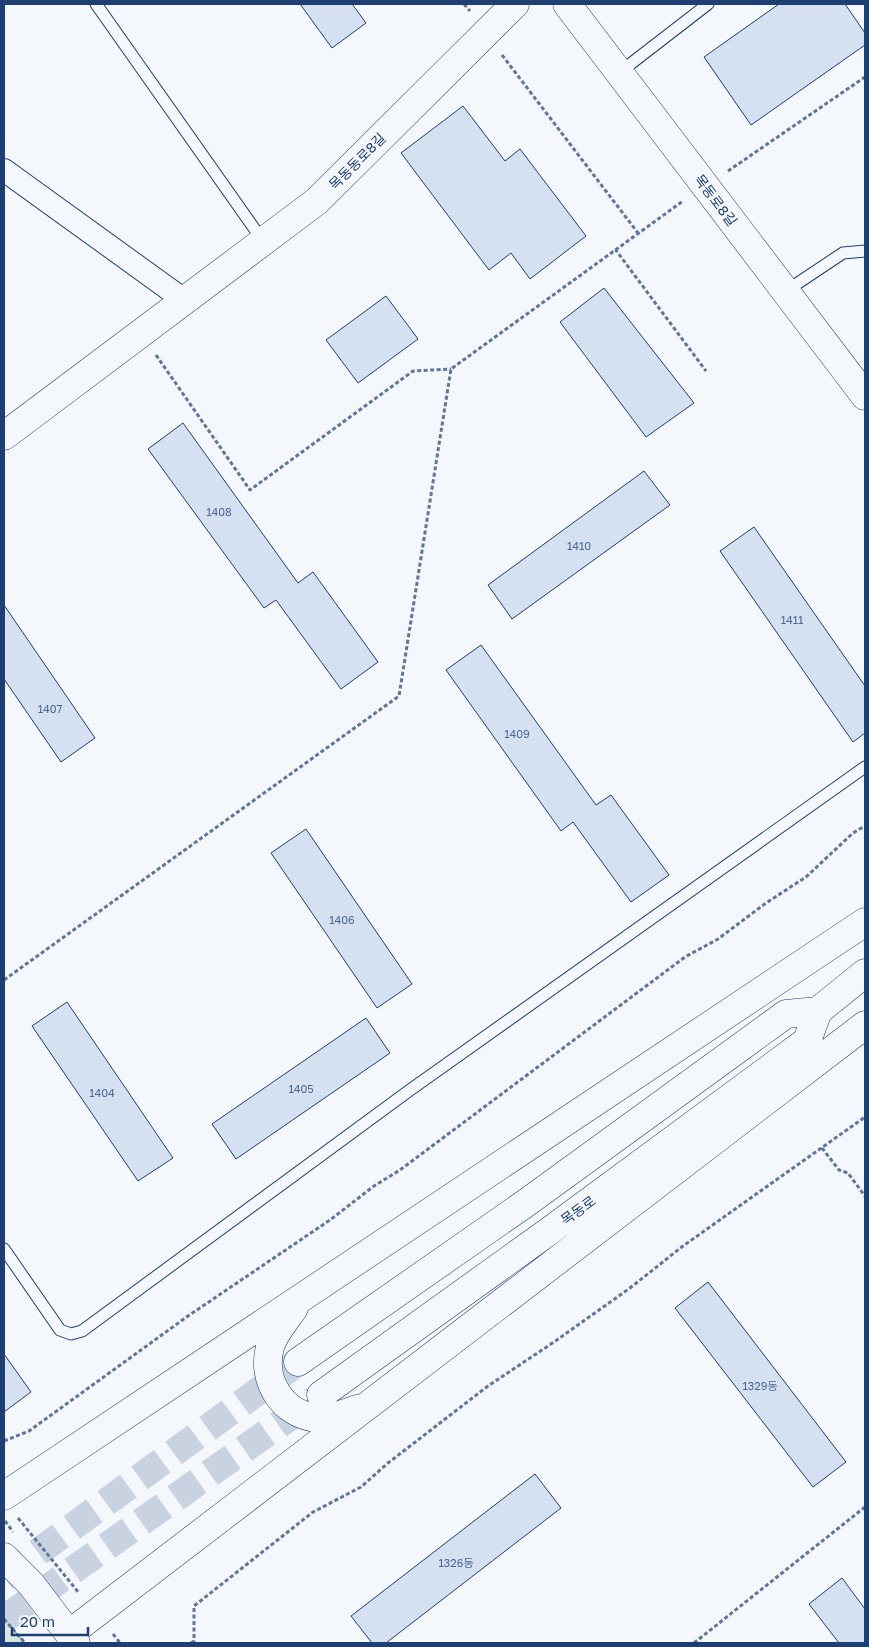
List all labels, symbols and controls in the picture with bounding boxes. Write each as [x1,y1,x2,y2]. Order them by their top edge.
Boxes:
street label: 목동동로8길 [325,129,389,193]
street label: 목동로8길 [691,171,741,229]
house number: 1408 [206,505,232,518]
house number: 1410 [567,539,591,552]
house number: 1411 [781,613,803,626]
house number: 1407 [38,702,63,715]
house number: 1409 [504,727,530,740]
house number: 1406 [329,913,355,926]
house number: 1405 [288,1082,314,1095]
house number: 1404 [89,1086,115,1099]
street label: 목동로 [557,1192,599,1228]
house number: 1329동 [743,1379,777,1392]
house number: 1326동 [439,1556,473,1569]
scale bar [12,1604,89,1636]
text: 20 m [20,1612,55,1630]

